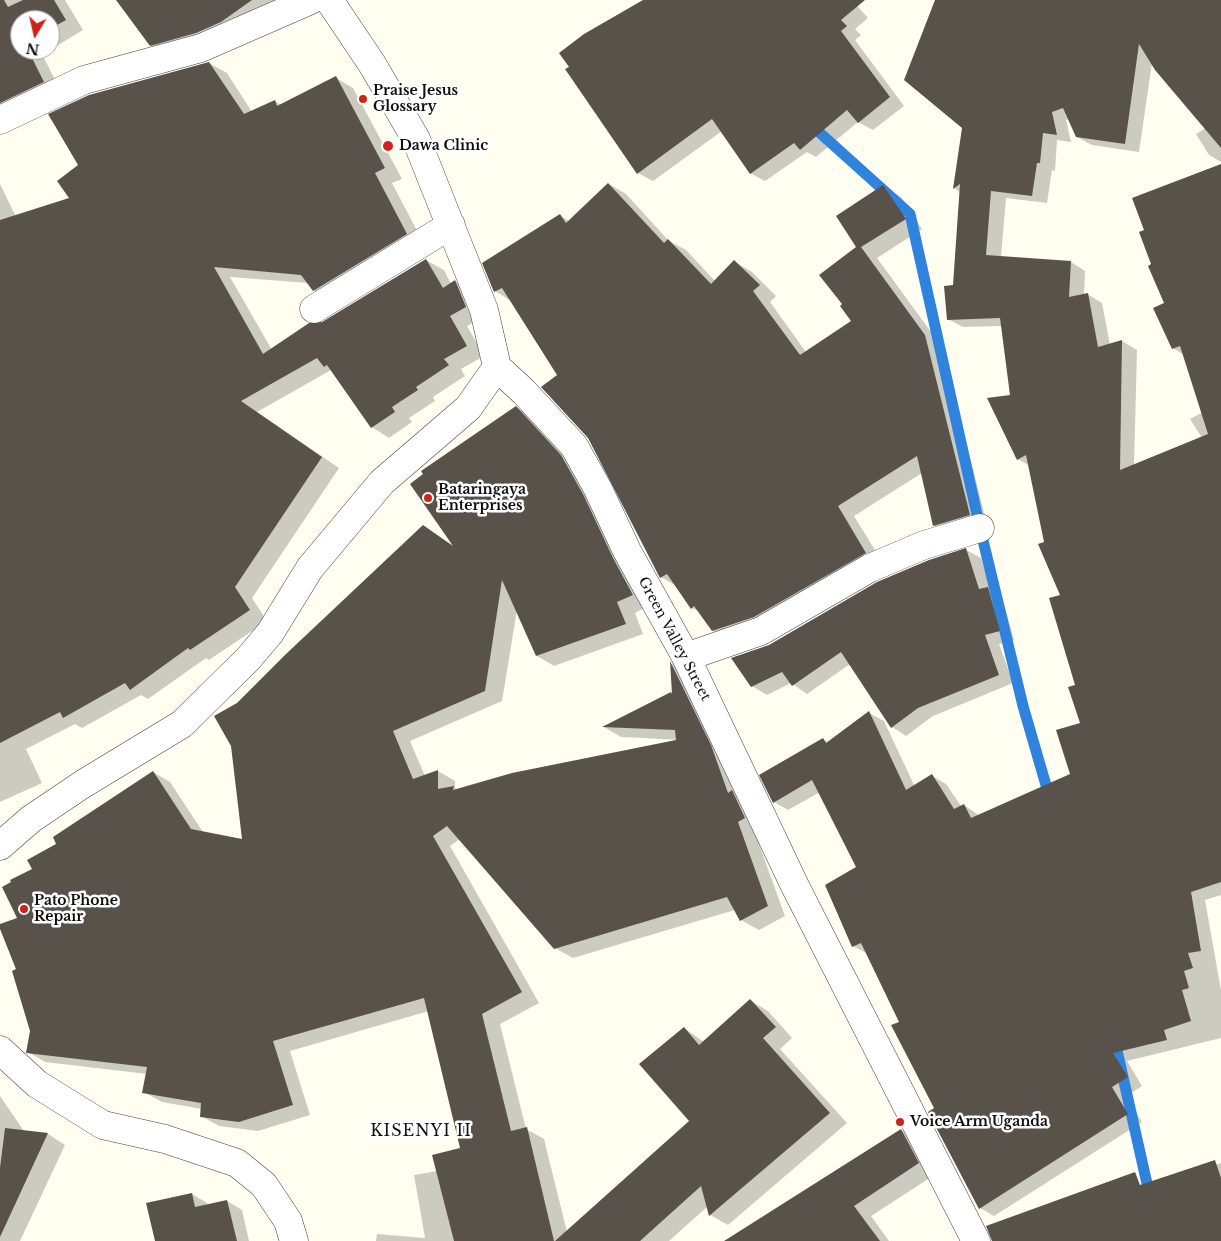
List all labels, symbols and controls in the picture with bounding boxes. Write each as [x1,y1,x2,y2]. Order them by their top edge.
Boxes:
north arrow [10,10,60,60]
text: N [25,39,41,59]
place label: Praise Jesus Glossary [373,83,458,115]
marker: Praise Jesus Glossary [357,93,369,105]
place label: Dawa Clinic [399,138,488,154]
marker: Dawa Clinic [381,139,395,153]
place label: Bataringaya Enterprises [438,482,526,514]
marker: Bataringaya Enterprises [422,492,434,504]
street label: Green Valley Street [634,574,714,704]
place label: Pato Phone Repair [34,893,118,926]
marker: Pato Phone Repair [18,903,30,915]
place label: Voice Arm Uganda [910,1114,1048,1130]
marker: Voice Arm Uganda [894,1116,906,1128]
district label: KISENYI II [369,1121,473,1141]

